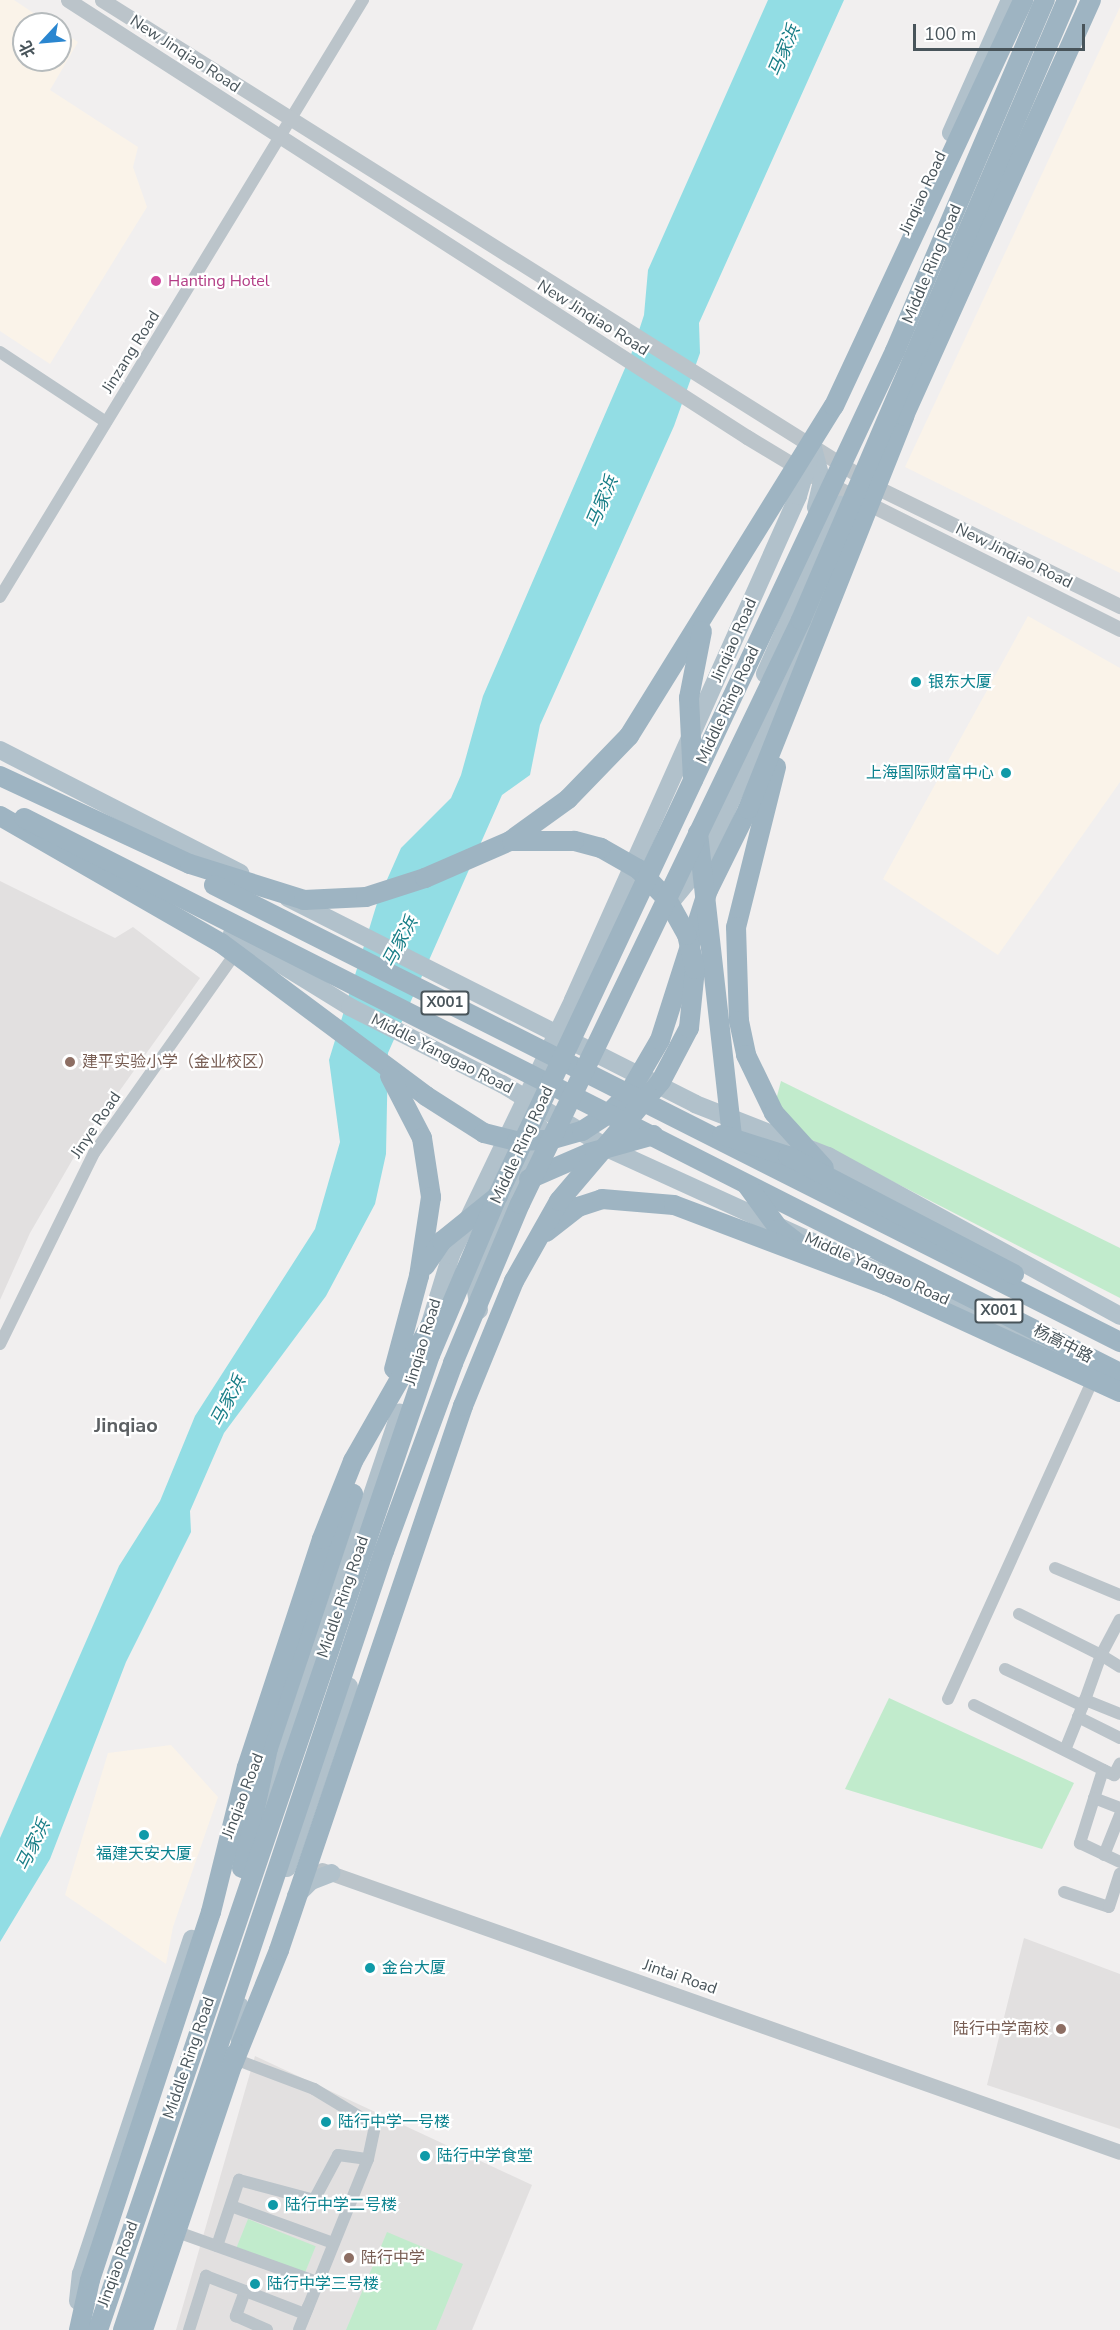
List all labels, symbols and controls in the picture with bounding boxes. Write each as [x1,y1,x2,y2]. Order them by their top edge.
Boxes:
street label: New Jinqiao Road [126,11,244,97]
north arrow [12,12,72,72]
scale bar [916,12,1088,50]
water label: 马家浜 [764,22,804,80]
text: 100 m [924,22,976,46]
text: 北 [14,37,41,61]
street label: Jinqiao Road [895,148,951,238]
street label: Middle Ring Road [898,202,966,326]
place label: Hanting Hotel [168,271,269,291]
marker: Hanting Hotel [149,274,163,288]
street label: New Jinqiao Road [534,276,652,360]
street label: Jinzang Road [98,307,164,397]
water label: 马家浜 [582,473,622,531]
street label: New Jinqiao Road [952,519,1076,593]
street label: Jinqiao Road [707,595,761,685]
street label: Middle Ring Road [692,643,764,767]
place label: 银东大厦 [928,672,992,692]
marker: 银东大厦 [909,675,923,689]
place label: 上海国际财富中心 [866,763,994,783]
marker: 上海国际财富中心 [999,766,1013,780]
water label: 马家浜 [378,913,422,971]
road number: X001 [420,991,470,1015]
street label: Middle Yanggao Road [368,1010,516,1098]
place label: 建平实验小学（金业校区） [82,1052,274,1072]
marker: 建平实验小学（金业校区） [63,1055,77,1069]
street label: Middle Ring Road [486,1083,558,1207]
street label: Jinye Road [67,1088,125,1162]
street label: Middle Yanggao Road [802,1228,952,1310]
street label: Jinqiao Road [401,1296,445,1388]
road number: X001 [974,1299,1024,1323]
street label: 杨高中路 [1030,1321,1096,1367]
water label: 马家浜 [206,1372,250,1430]
district label: Jinqiao [94,1413,158,1437]
street label: Middle Ring Road [313,1534,373,1660]
street label: Jinqiao Road [218,1751,268,1841]
water label: 马家浜 [11,1816,55,1874]
marker: 福建天安大厦 [137,1828,151,1842]
place label: 福建天安大厦 [96,1844,192,1864]
street label: Jintai Road [640,1955,720,1999]
place label: 金台大厦 [382,1958,446,1978]
marker: 金台大厦 [363,1961,377,1975]
street label: Middle Ring Road [159,1995,219,2121]
place label: 陆行中学南校 [953,2019,1049,2039]
marker: 陆行中学南校 [1054,2022,1068,2036]
place label: 陆行中学一号楼 [338,2112,450,2132]
marker: 陆行中学一号楼 [319,2115,333,2129]
place label: 陆行中学食堂 [437,2146,533,2166]
marker: 陆行中学食堂 [418,2149,432,2163]
place label: 陆行中学二号楼 [285,2195,397,2215]
marker: 陆行中学二号楼 [266,2198,280,2212]
street label: Jinqiao Road [94,2219,142,2309]
place label: 陆行中学 [361,2248,425,2268]
marker: 陆行中学 [342,2251,356,2265]
place label: 陆行中学三号楼 [267,2274,379,2294]
marker: 陆行中学三号楼 [248,2277,262,2291]

